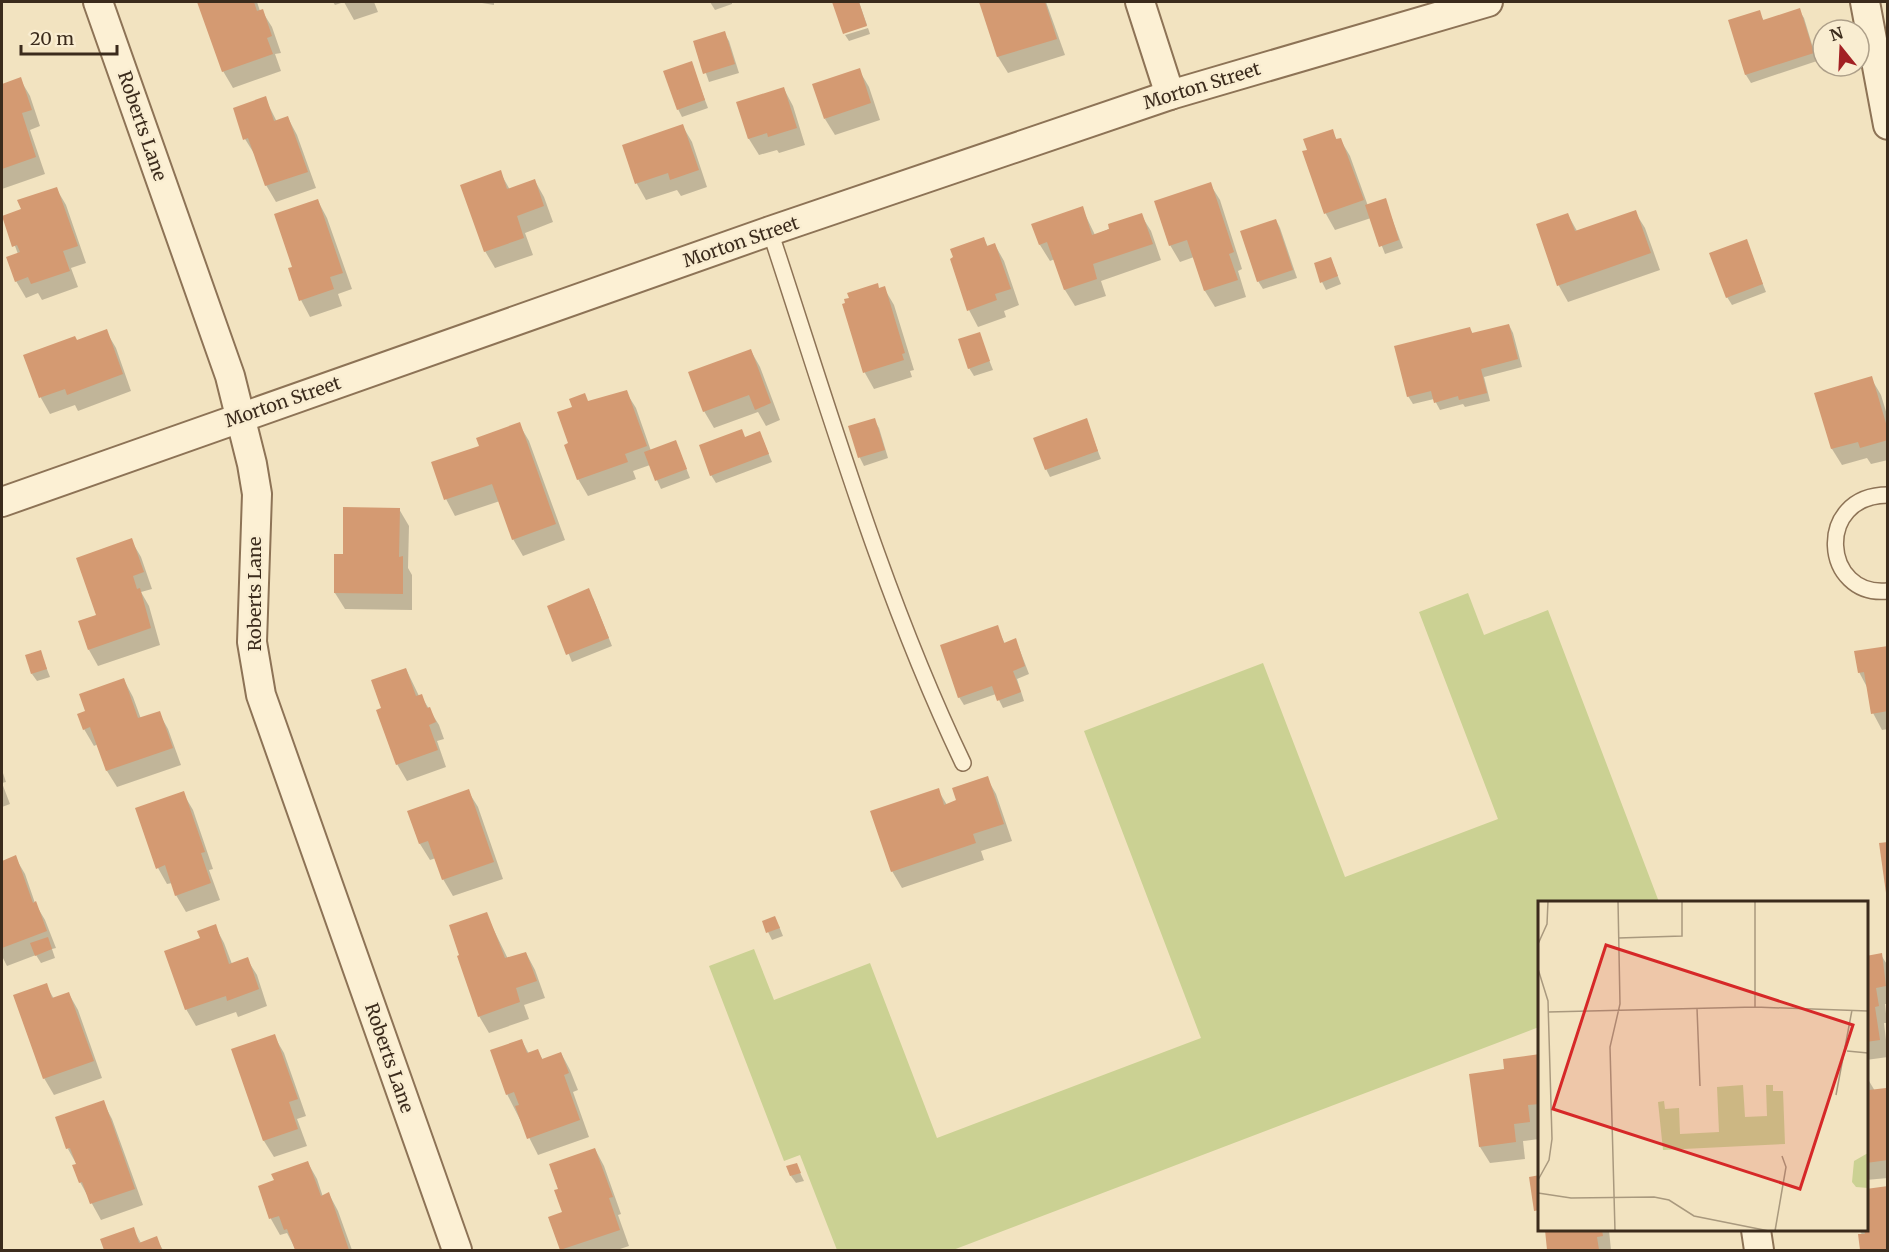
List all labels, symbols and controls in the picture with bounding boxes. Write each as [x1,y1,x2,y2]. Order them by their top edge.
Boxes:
scale bar [21,18,117,56]
north arrow [1811,18,1871,78]
text: N [1827,22,1846,45]
text: 20 m [30,27,74,50]
street label: Morton Street [1141,57,1263,114]
street label: Roberts Lane [113,68,172,184]
street label: Morton Street [680,211,802,272]
street label: Morton Street [222,371,344,432]
street label: Roberts Lane [243,537,266,651]
inset map [1538,901,1868,1231]
street label: Roberts Lane [360,1000,419,1116]

